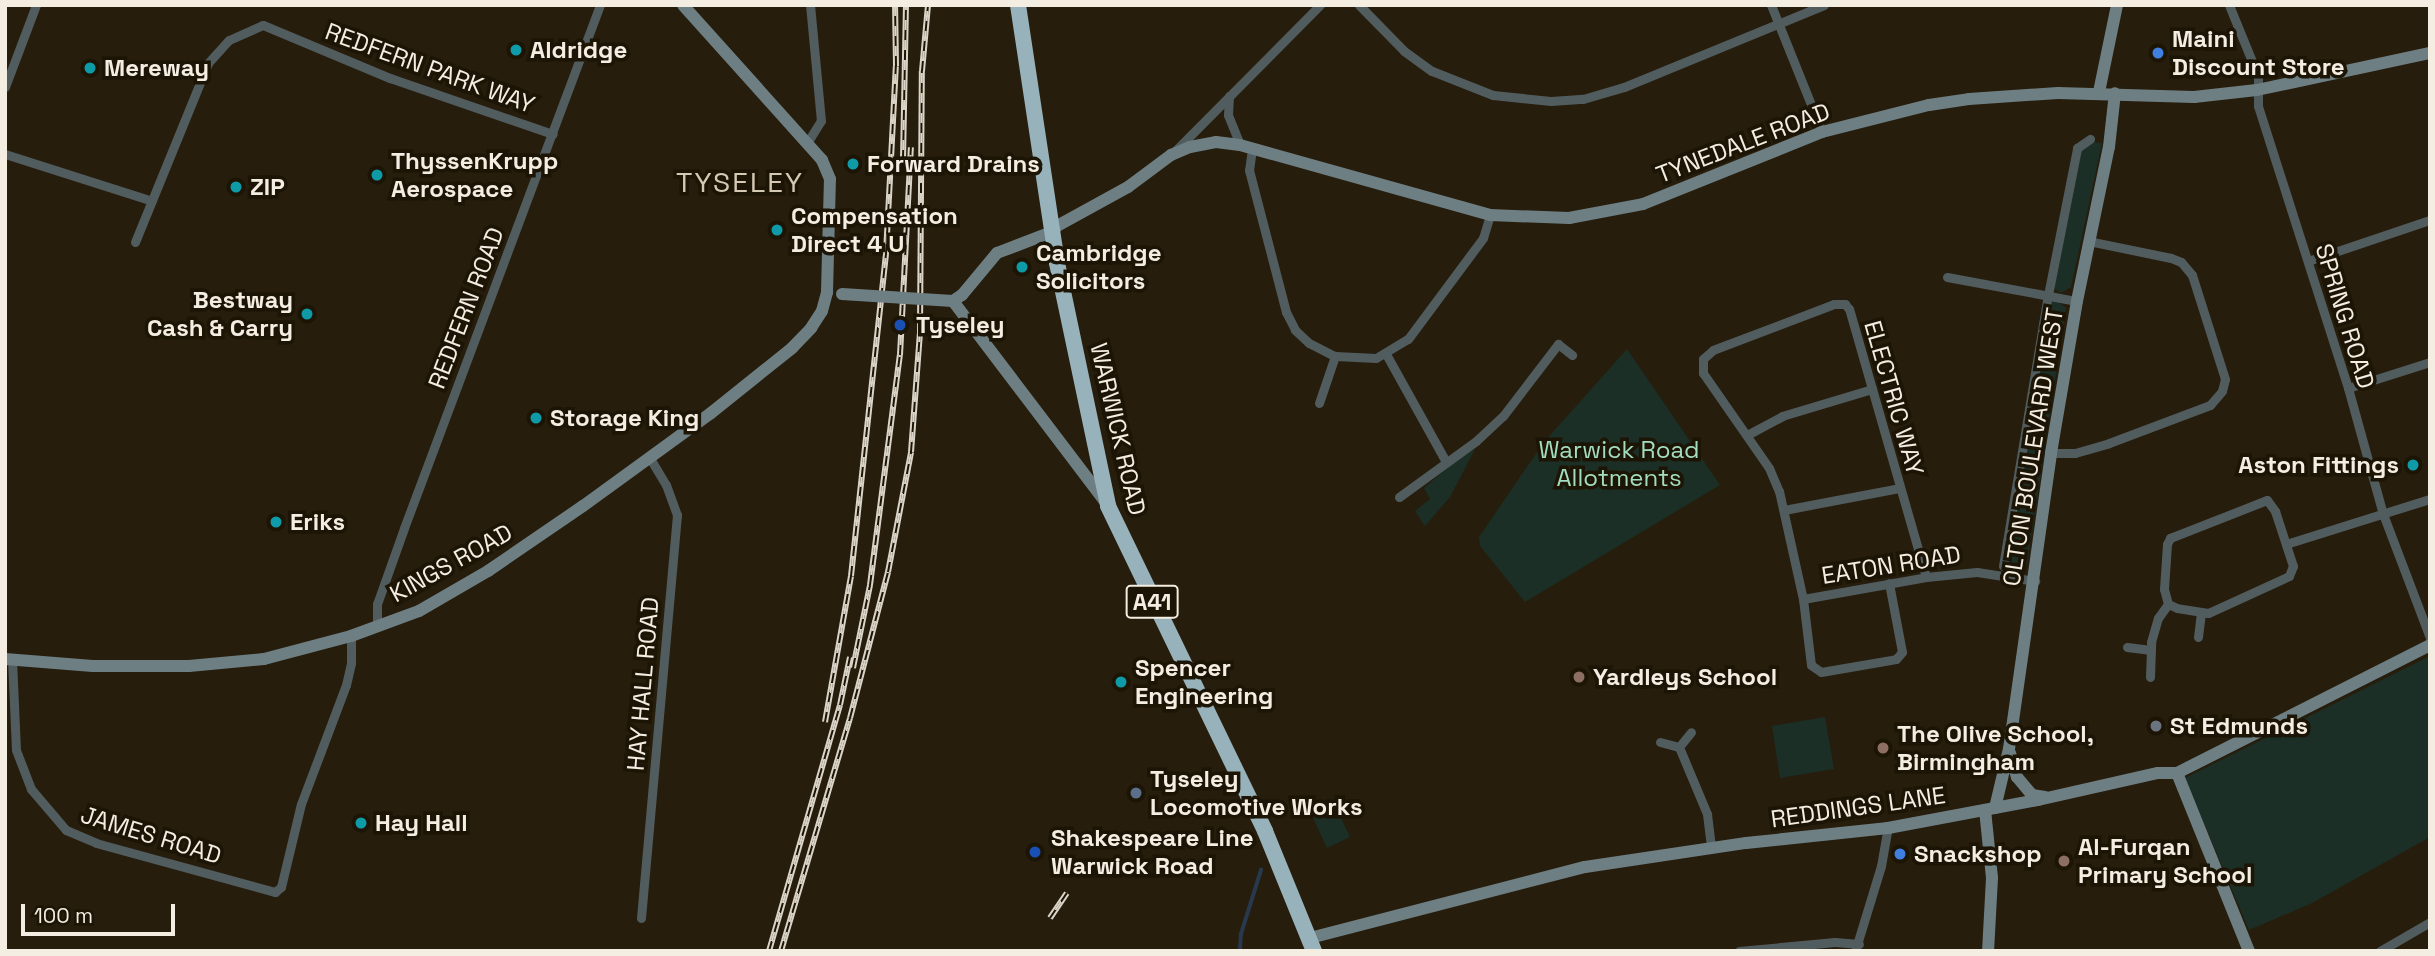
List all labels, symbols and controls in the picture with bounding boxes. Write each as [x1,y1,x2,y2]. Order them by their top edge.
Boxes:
street label: REDFERN PARK WAY [321,17,539,119]
place label: Maini Discount Store [2172,25,2345,81]
place label: Aldridge [530,36,627,64]
marker: Aldridge [508,42,524,58]
marker: Maini Discount Store [2150,45,2166,61]
place label: Mereway [104,54,209,82]
marker: Mereway [82,60,98,76]
street label: TYNEDALE ROAD [1652,97,1834,189]
place label: ThyssenKrupp Aerospace [391,147,558,203]
place label: Forward Drains [867,150,1040,178]
marker: Forward Drains [845,156,861,172]
district label: TYSELEY [677,165,803,199]
marker: ThyssenKrupp Aerospace [369,167,385,183]
place label: ZIP [250,173,285,201]
marker: ZIP [228,179,244,195]
place label: Compensation Direct 4 U [791,202,958,258]
marker: Compensation Direct 4 U [769,222,785,238]
street label: REDFERN ROAD [422,223,510,393]
place label: Cambridge Solicitors [1036,239,1161,295]
street label: SPRING ROAD [2309,240,2381,392]
marker: Cambridge Solicitors [1014,259,1030,275]
place label: Bestway Cash & Carry [147,286,293,342]
marker: Bestway Cash & Carry [299,306,315,322]
street label: OLTON BOULEVARD WEST [1997,306,2069,588]
place label: Tyseley [916,311,1005,339]
marker: Tyseley [890,315,910,335]
street label: ELECTRIC WAY [1858,317,1930,479]
street label: WARWICK ROAD [1084,340,1152,518]
place label: Storage King [550,404,699,432]
marker: Storage King [528,410,544,426]
park label: Warwick Road Allotments [1538,436,1700,492]
place label: Aston Fittings [2238,451,2399,479]
marker: Aston Fittings [2405,457,2421,473]
place label: Eriks [290,508,345,536]
marker: Eriks [268,514,284,530]
street label: KINGS ROAD [385,518,517,608]
street label: EATON ROAD [1819,540,1963,590]
road number: A41 [1124,582,1180,622]
street label: HAY HALL ROAD [621,596,665,772]
place label: Spencer Engineering [1135,654,1273,710]
place label: Yardleys School [1593,663,1777,691]
marker: Yardleys School [1571,669,1587,685]
marker: Spencer Engineering [1113,674,1129,690]
place label: St Edmunds [2170,712,2308,740]
marker: St Edmunds [2148,718,2164,734]
place label: The Olive School, Birmingham [1897,720,2094,776]
marker: The Olive School, Birmingham [1875,740,1891,756]
place label: Tyseley Locomotive Works [1150,765,1363,821]
street label: REDDINGS LANE [1769,780,1947,834]
marker: Tyseley Locomotive Works [1128,785,1144,801]
street label: JAMES ROAD [77,800,225,870]
place label: Hay Hall [375,809,468,837]
marker: Hay Hall [353,815,369,831]
place label: Shakespeare Line Warwick Road [1051,824,1254,880]
place label: Al-Furqan Primary School [2078,833,2252,889]
place label: Snackshop [1914,840,2042,868]
marker: Shakespeare Line Warwick Road [1025,842,1045,862]
marker: Snackshop [1892,846,1908,862]
marker: Al-Furqan Primary School [2056,853,2072,869]
scale bar [24,890,178,934]
text: 100 m [34,902,93,929]

